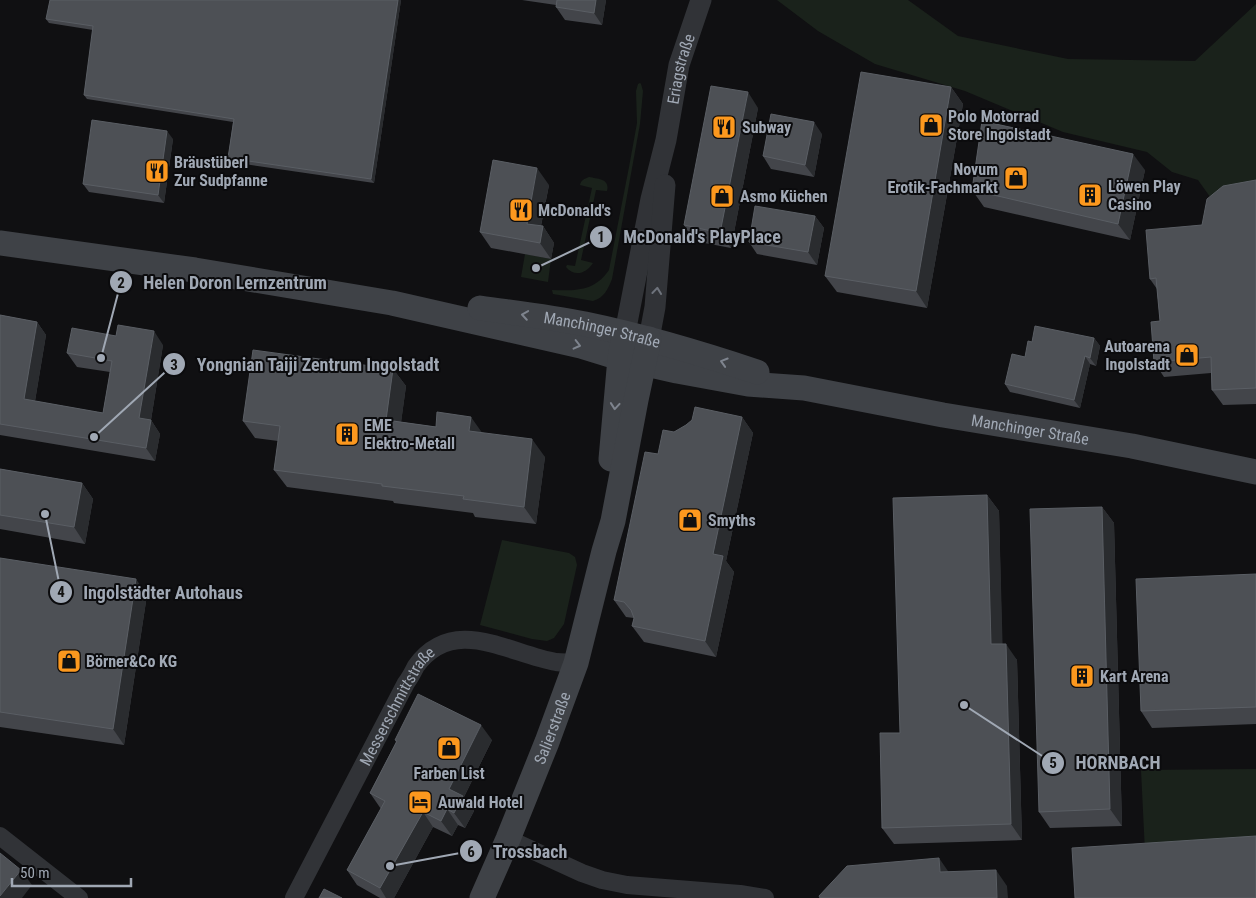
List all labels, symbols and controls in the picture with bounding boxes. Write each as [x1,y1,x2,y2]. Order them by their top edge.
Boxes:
street label: Eriagstraße [663,31,698,106]
place label: Polo Motorrad Store Ingolstadt [948,107,1051,144]
shop icon: Polo Motorrad Store Ingolstadt [918,112,944,138]
restaurant icon: Subway [711,114,737,140]
place label: Subway [742,118,791,137]
place label: Bräustüberl Zur Sudpfanne [174,153,268,190]
restaurant icon: Bräustüberl Zur Sudpfanne [144,158,170,184]
place label: Novum Erotik-Fachmarkt [887,160,998,197]
shop icon: Novum Erotik-Fachmarkt [1003,165,1029,191]
place label: Löwen Play Casino [1108,177,1181,214]
building icon: Löwen Play Casino [1077,182,1103,208]
shop icon: Asmo Küchen [709,183,735,209]
place label: Asmo Küchen [740,187,828,206]
restaurant icon: McDonald's [508,197,534,223]
place label: McDonald's [538,201,611,220]
callout: McDonald's PlayPlace [588,220,791,253]
text: McDonald's PlayPlace [623,226,781,247]
text: 1 [597,228,605,246]
callout: Helen Doron Lernzentrum [109,266,337,299]
text: Helen Doron Lernzentrum [143,272,327,293]
text: 2 [117,274,125,292]
one-way arrow [651,286,662,294]
street label: Manchinger Straße [542,308,663,351]
one-way arrow [521,310,530,320]
place label: Autoarena Ingolstadt [1104,337,1170,374]
one-way arrow [572,339,581,350]
shop icon: Autoarena Ingolstadt [1174,342,1200,368]
callout: Yongnian Taiji Zentrum Ingolstadt [162,348,450,381]
text: Yongnian Taiji Zentrum Ingolstadt [197,354,440,375]
text: 3 [170,356,178,374]
one-way arrow [721,357,729,367]
one-way arrow [610,403,621,411]
street label: Manchinger Straße [970,410,1091,448]
place label: EME Elektro-Metall [364,416,455,453]
building icon: EME Elektro-Metall [334,421,360,447]
shop icon: Smyths [677,507,703,533]
place label: Smyths [708,511,756,530]
callout: Ingolstädter Autohaus [48,576,253,609]
text: Ingolstädter Autohaus [83,582,243,603]
text: 4 [57,583,65,601]
street label: Messerschmittstraße [355,642,438,769]
shop icon: Börner&Co KG [56,648,82,674]
place label: Börner&Co KG [86,652,177,671]
building icon: Kart Arena [1069,663,1095,689]
place label: Kart Arena [1100,667,1169,686]
street label: Salierstraße [530,689,574,767]
shop icon: Farben List [436,735,462,761]
callout: HORNBACH [1040,747,1170,780]
text: HORNBACH [1076,752,1160,773]
text: 5 [1049,754,1057,772]
place label: Farben List [413,764,485,783]
hotel icon: Auwald Hotel [407,789,433,815]
place label: Auwald Hotel [438,793,523,812]
callout: Trossbach [458,835,578,868]
text: Trossbach [493,841,567,862]
text: 6 [467,843,475,861]
scale bar [12,856,131,888]
text: 50 m [20,864,50,882]

